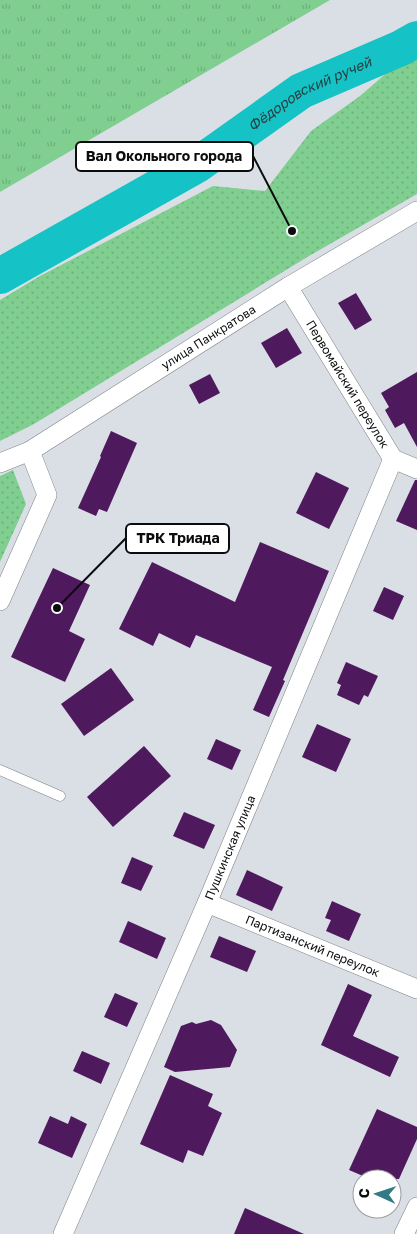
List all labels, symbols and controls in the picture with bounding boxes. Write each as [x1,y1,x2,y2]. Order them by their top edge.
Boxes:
water label: Фёдоровский ручей [244,52,375,134]
callout: Вал Окольного города [76,142,253,171]
text: Вал Окольного города [86,147,242,164]
street label: улица Панкратова [158,301,258,373]
street label: Первомайский переулок [303,317,393,451]
callout: ТРК Триада [126,524,229,553]
text: ТРК Триада [136,529,220,546]
street label: Пушкинская улица [201,793,258,902]
street label: Партизанский переулок [243,912,382,980]
north arrow [352,1169,402,1219]
text: С [355,1188,372,1199]

